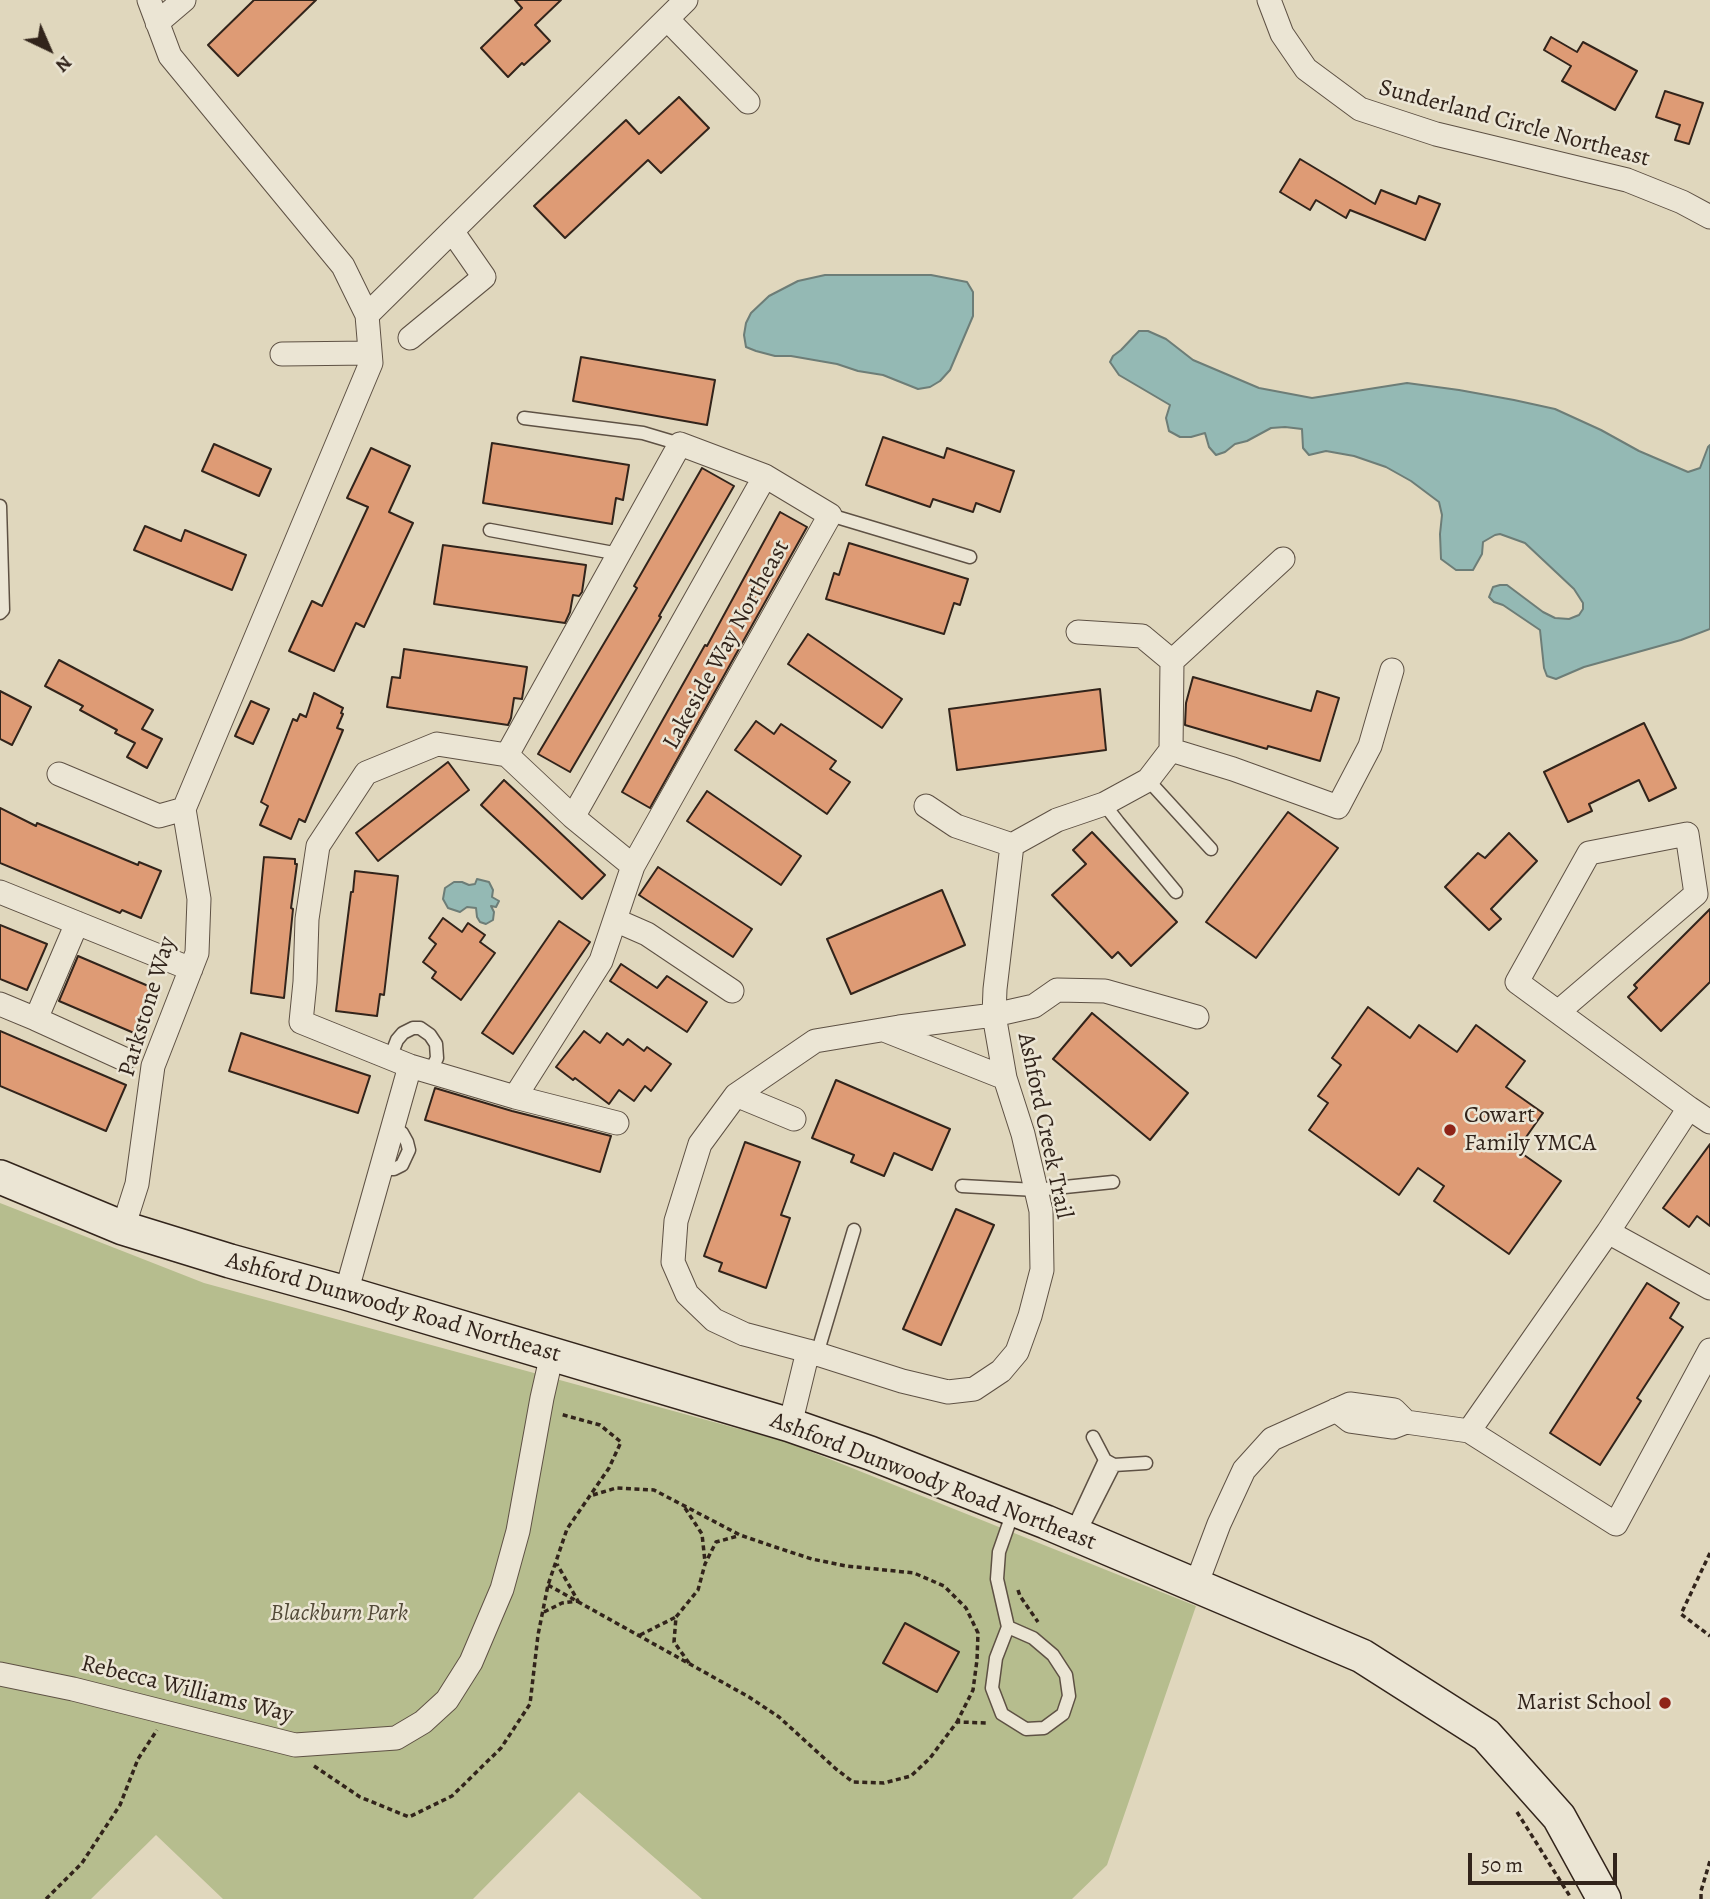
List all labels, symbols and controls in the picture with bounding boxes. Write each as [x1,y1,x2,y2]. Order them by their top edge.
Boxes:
north arrow [14,14,84,84]
text: N [50,50,78,78]
street label: Sunderland Circle Northeast [1375,74,1653,174]
street label: Lakeside Way Northeast [657,535,797,755]
street label: Parkstone Way [113,933,183,1081]
street label: Ashford Creek Trail [1010,1030,1078,1222]
place label: Cowart Family YMCA [1464,1102,1596,1158]
marker: Cowart Family YMCA [1442,1122,1458,1138]
street label: Ashford Dunwoody Road Northeast [222,1246,564,1370]
street label: Ashford Dunwoody Road Northeast [766,1406,1100,1558]
park label: Blackburn Park [270,1600,408,1628]
street label: Rebecca Williams Way [78,1650,296,1730]
place label: Marist School [1516,1689,1651,1717]
marker: Marist School [1657,1695,1673,1711]
scale bar [1472,1840,1621,1884]
text: 50 m [1481,1851,1523,1879]

